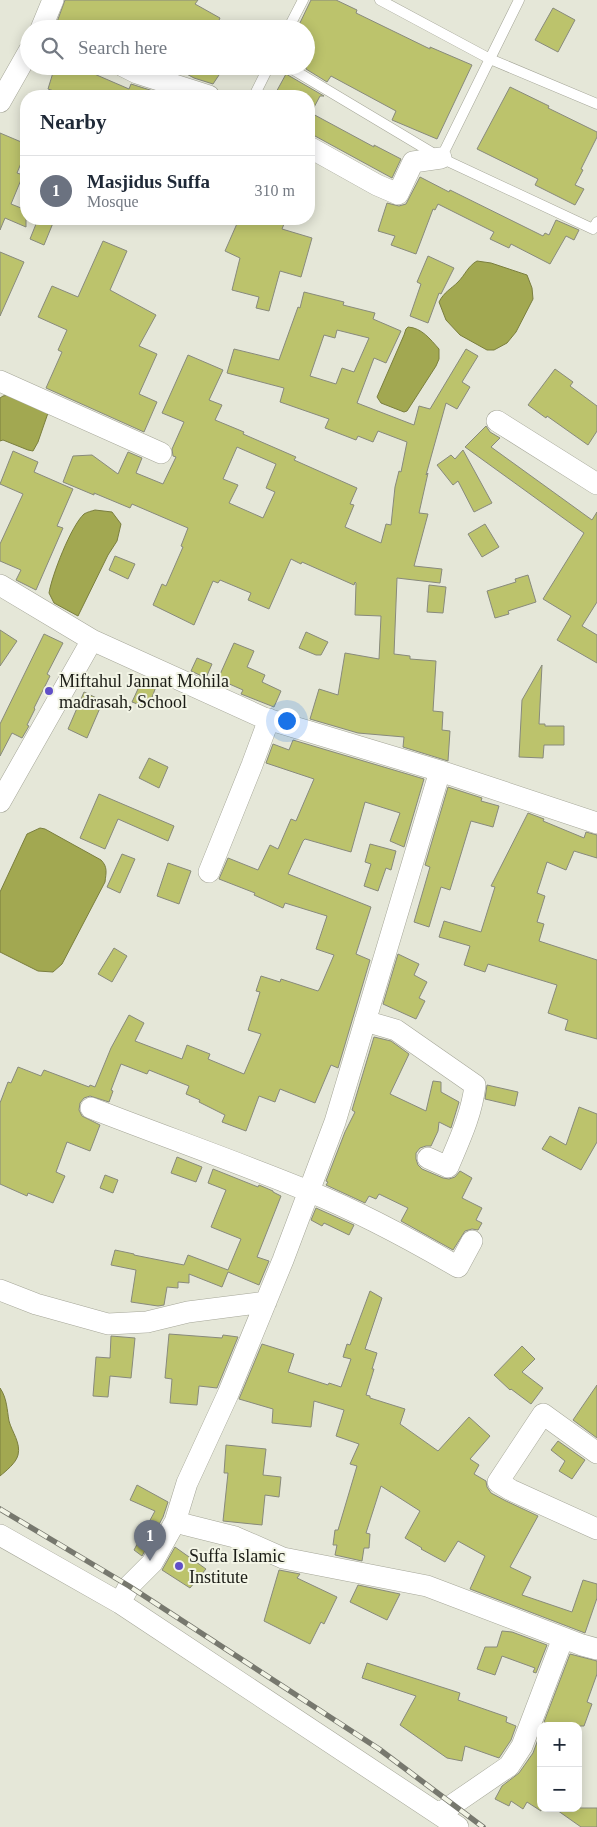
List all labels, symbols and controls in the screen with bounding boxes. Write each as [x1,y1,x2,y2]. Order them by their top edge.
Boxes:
search box [20,20,315,75]
icon: search [38,34,66,62]
text: Search here [78,37,167,58]
text: Nearby [40,110,107,134]
text: Masjidus Suffa [87,171,210,192]
text: 1 [52,182,60,199]
text: 310 m [255,182,295,199]
text: Mosque [87,193,139,210]
place label: Miftahul Jannat Mohila madrasah, School [59,671,229,712]
marker: Miftahul Jannat Mohila madrasah, School [43,685,55,697]
your location [274,708,300,734]
pin: 1 [134,1520,166,1561]
place label: Suffa Islamic Institute [189,1546,285,1587]
marker: Suffa Islamic Institute [173,1560,185,1572]
map controls [537,1722,582,1812]
button: + [537,1722,582,1767]
button: − [537,1767,582,1812]

